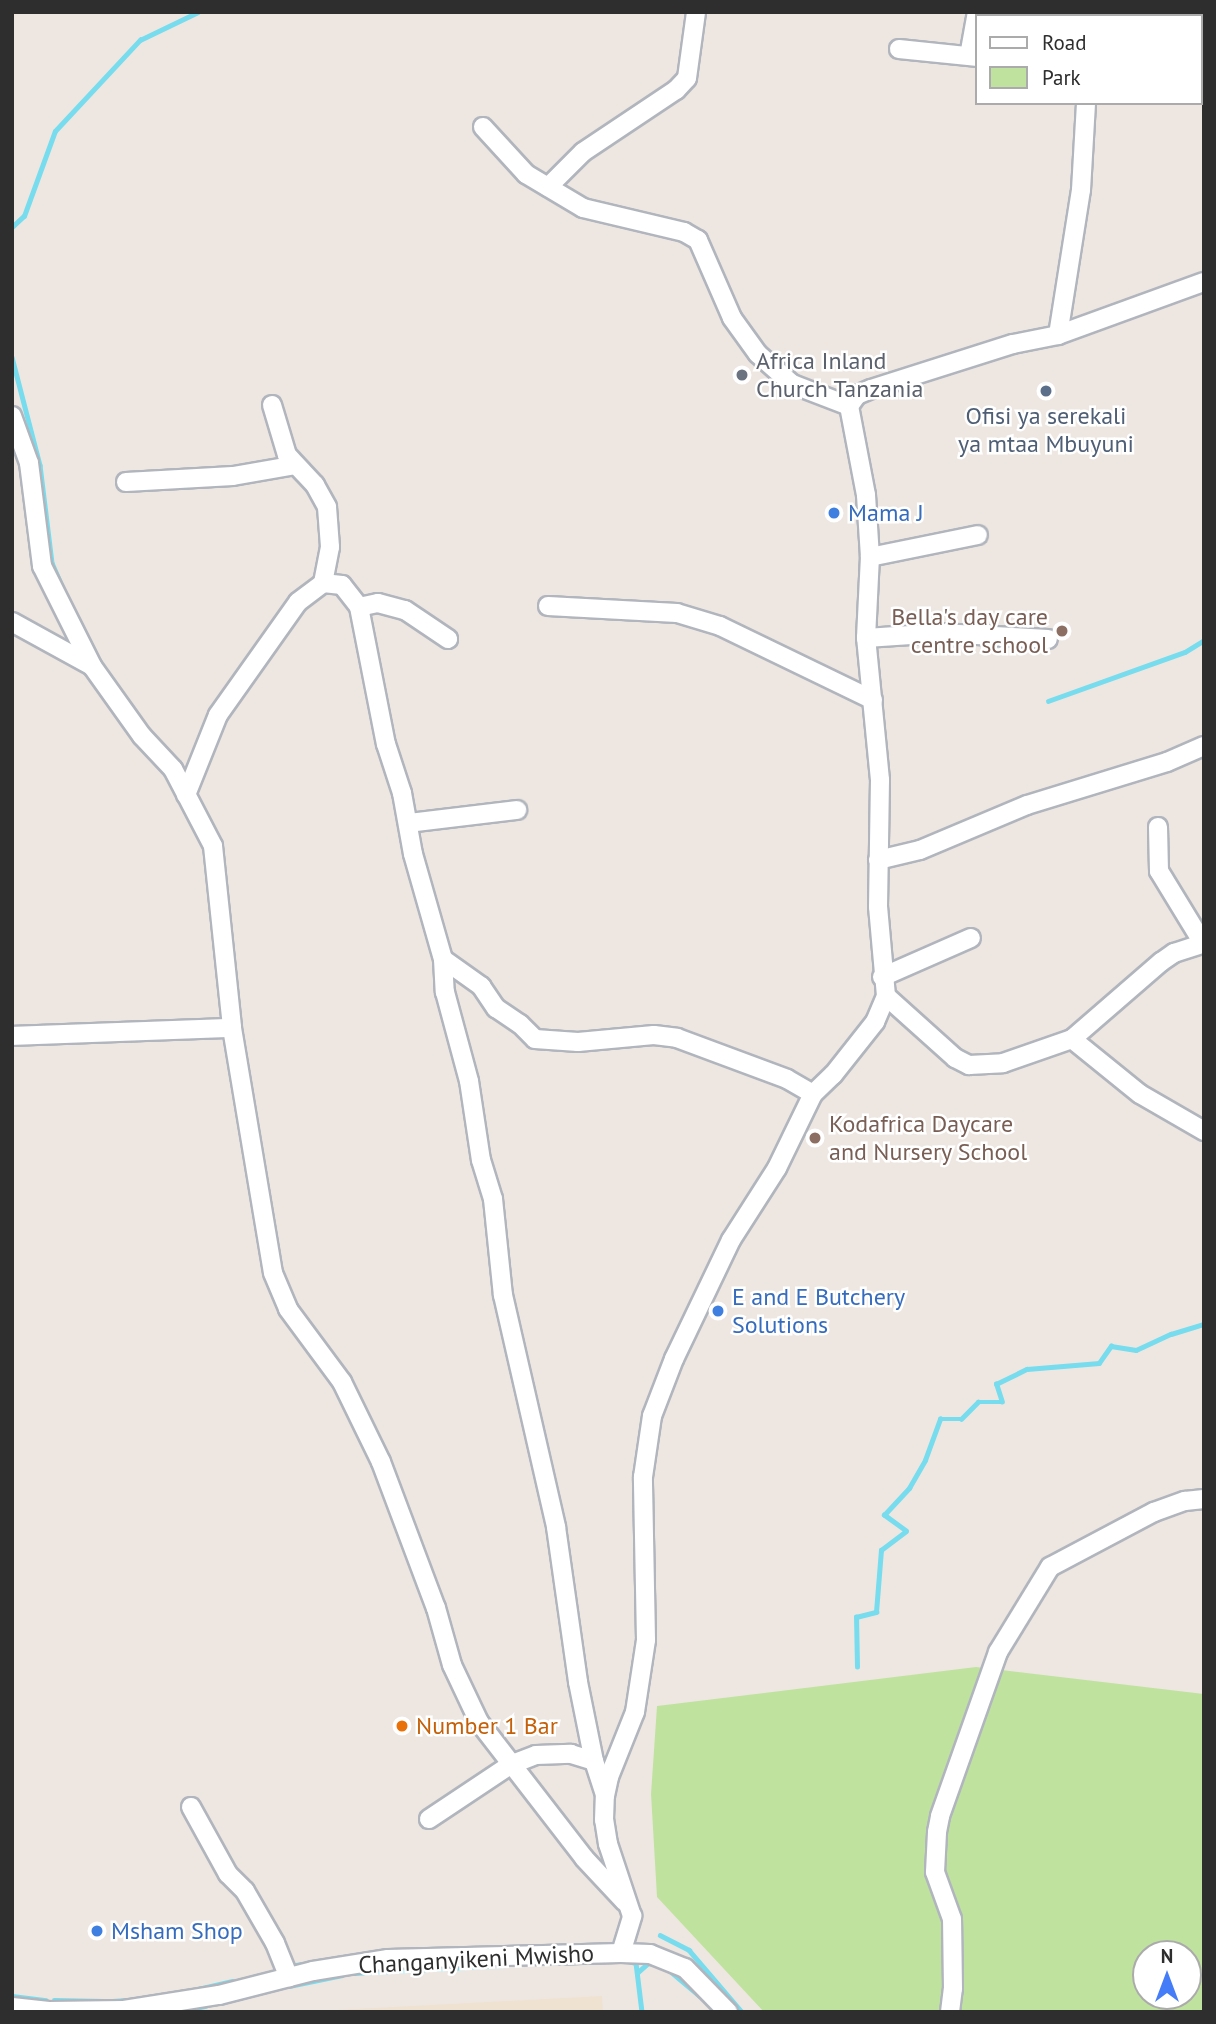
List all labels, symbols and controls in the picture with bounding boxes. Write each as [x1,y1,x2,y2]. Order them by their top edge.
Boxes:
legend [974,14,1202,105]
text: Road [1042,29,1086,56]
text: Park [1042,64,1081,91]
place label: Africa Inland Church Tanzania [756,347,924,403]
marker: Africa Inland Church Tanzania [734,367,750,383]
marker: Ofisi ya serekali ya mtaa Mbuyuni [1038,383,1054,399]
place label: Ofisi ya serekali ya mtaa Mbuyuni [958,402,1134,458]
place label: Mama J [848,499,924,527]
marker: Mama J [826,505,842,521]
place label: Bella's day care centre school [890,603,1048,659]
marker: Bella's day care centre school [1054,623,1070,639]
place label: Kodafrica Daycare and Nursery School [829,1110,1028,1166]
marker: Kodafrica Daycare and Nursery School [807,1130,823,1146]
place label: E and E Butchery Solutions [732,1283,905,1339]
marker: E and E Butchery Solutions [710,1303,726,1319]
place label: Number 1 Bar [416,1712,558,1740]
marker: Number 1 Bar [394,1718,410,1734]
place label: Msham Shop [111,1917,243,1945]
marker: Msham Shop [89,1923,105,1939]
street label: Changanyikeni Mwisho [357,1938,595,1980]
north arrow [1132,1940,1202,2010]
text: N [1161,1944,1173,1968]

